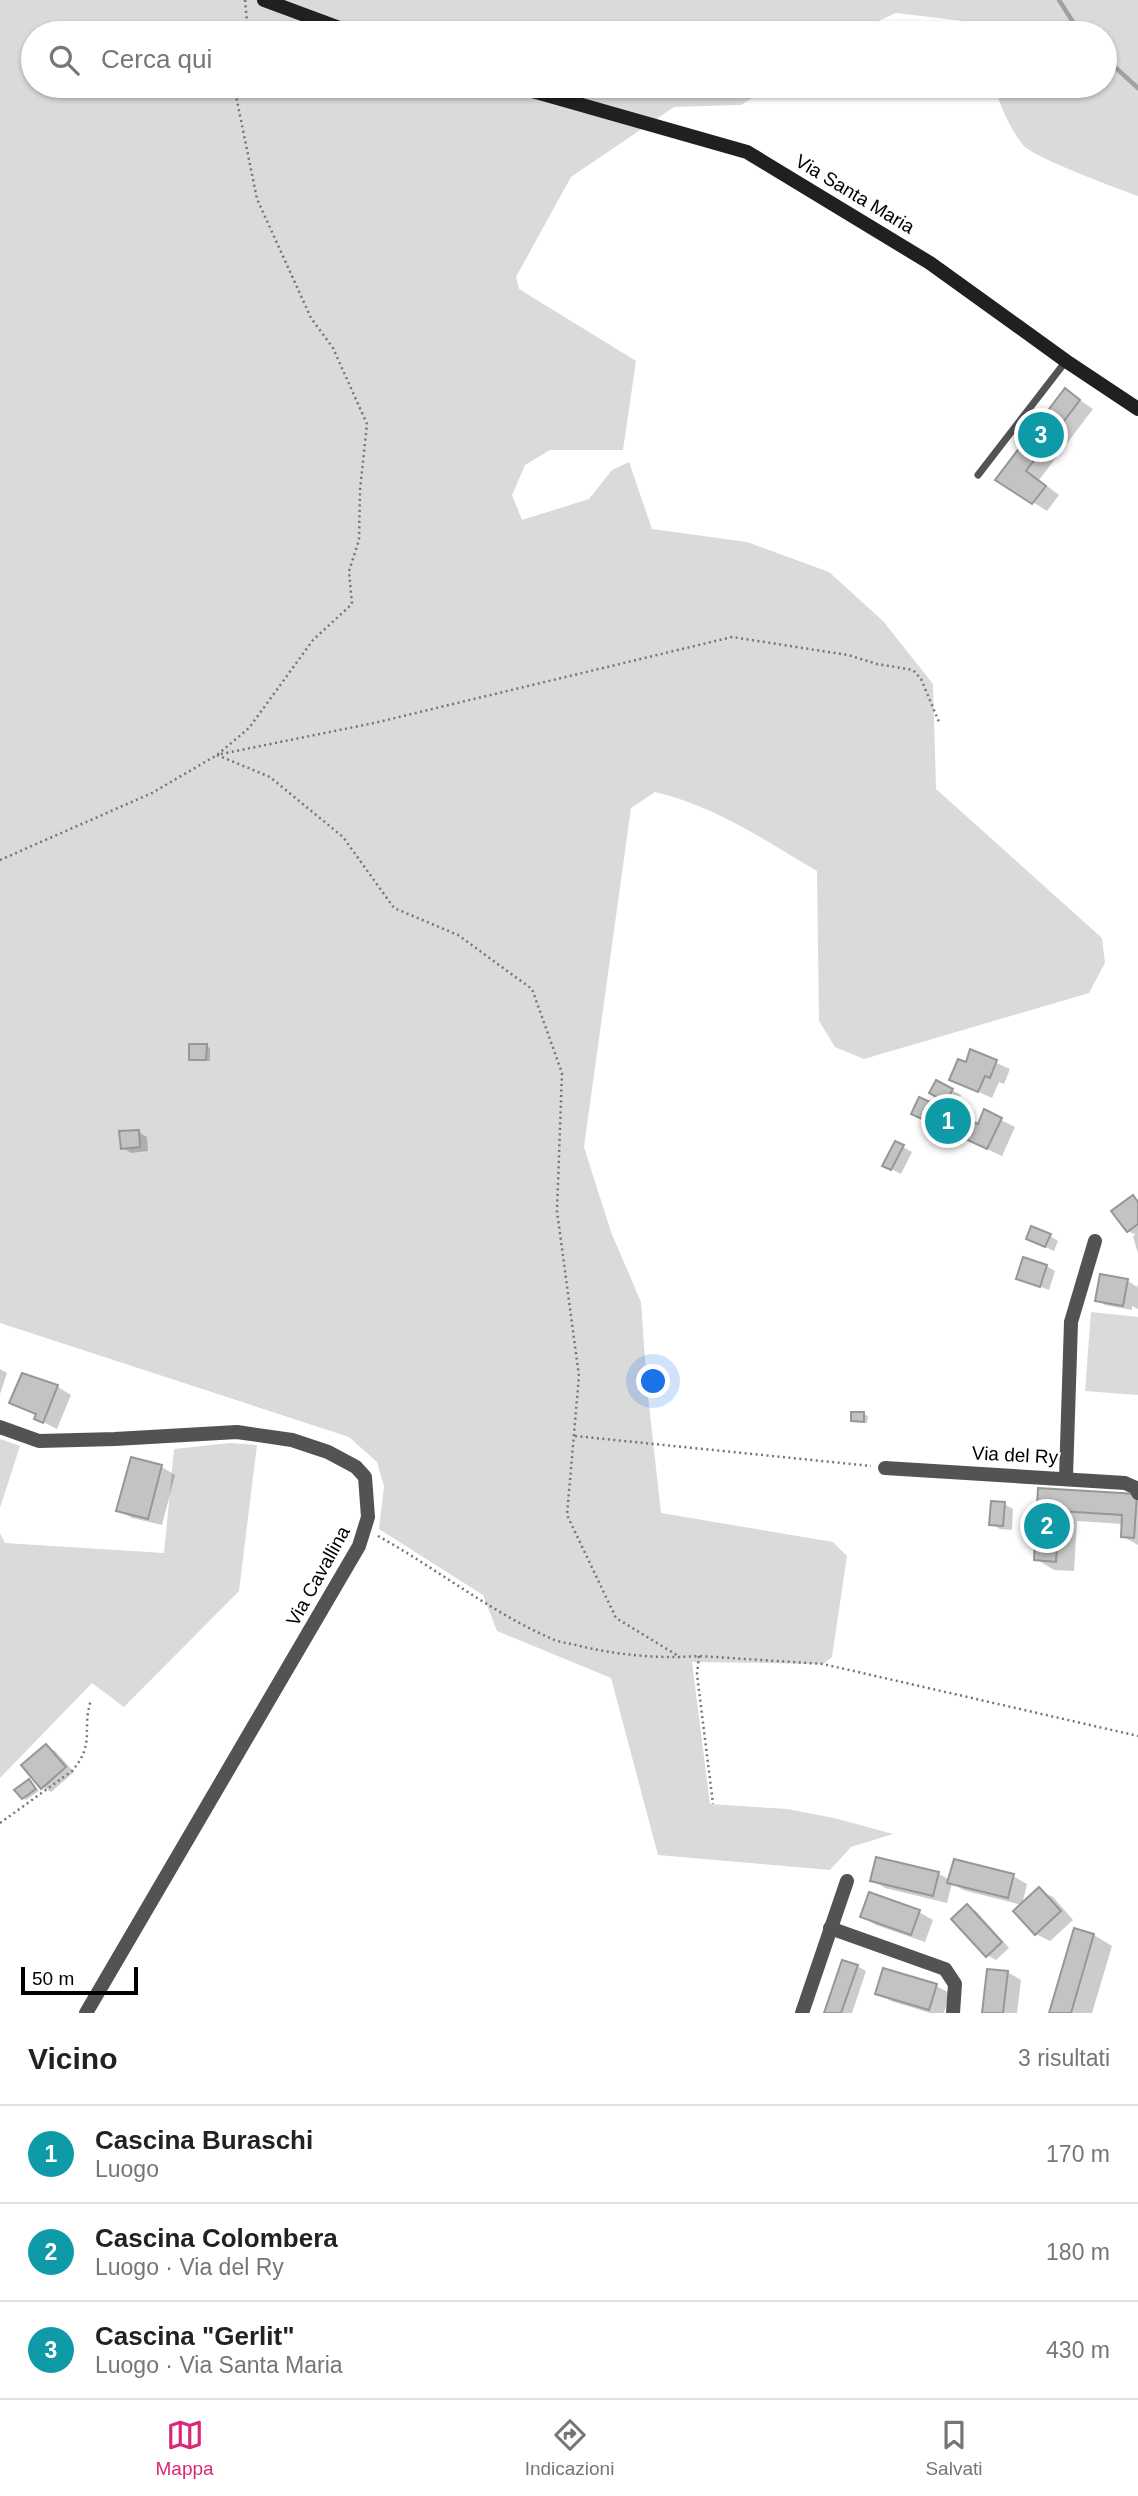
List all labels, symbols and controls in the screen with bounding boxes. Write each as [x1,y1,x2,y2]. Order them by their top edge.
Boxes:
search box [21,21,1117,98]
icon: search [45,41,83,79]
text: Cerca qui [101,44,212,74]
street label: Via Santa Maria [792,150,919,238]
pin: 3 [1018,409,1064,461]
pin: 1 [925,1095,971,1147]
your location [636,1364,670,1398]
street label: Via del Ry [971,1442,1059,1468]
pin: 2 [1024,1500,1070,1552]
street label: Via Cavallina [282,1522,354,1629]
scale bar [21,1964,138,1996]
text: 50 m [32,1968,74,1989]
text: Vicino [28,2042,117,2075]
text: 3 risultati [1018,2045,1110,2071]
text: Cascina Buraschi [95,2125,313,2155]
text: 1 [45,2141,57,2167]
text: 170 m [1046,2141,1110,2167]
text: Luogo [95,2156,159,2182]
text: Cascina Colombera [95,2223,338,2253]
text: 2 [45,2239,57,2265]
text: 180 m [1046,2239,1110,2265]
text: Luogo · Via del Ry [95,2254,284,2280]
text: Cascina "Gerlit" [95,2321,295,2351]
text: 3 [45,2337,57,2363]
text: 430 m [1046,2337,1110,2363]
text: Luogo · Via Santa Maria [95,2352,343,2378]
tab: Mappa [156,2416,214,2480]
tab: Indicazioni [525,2416,614,2480]
tab: Salvati [925,2416,982,2480]

